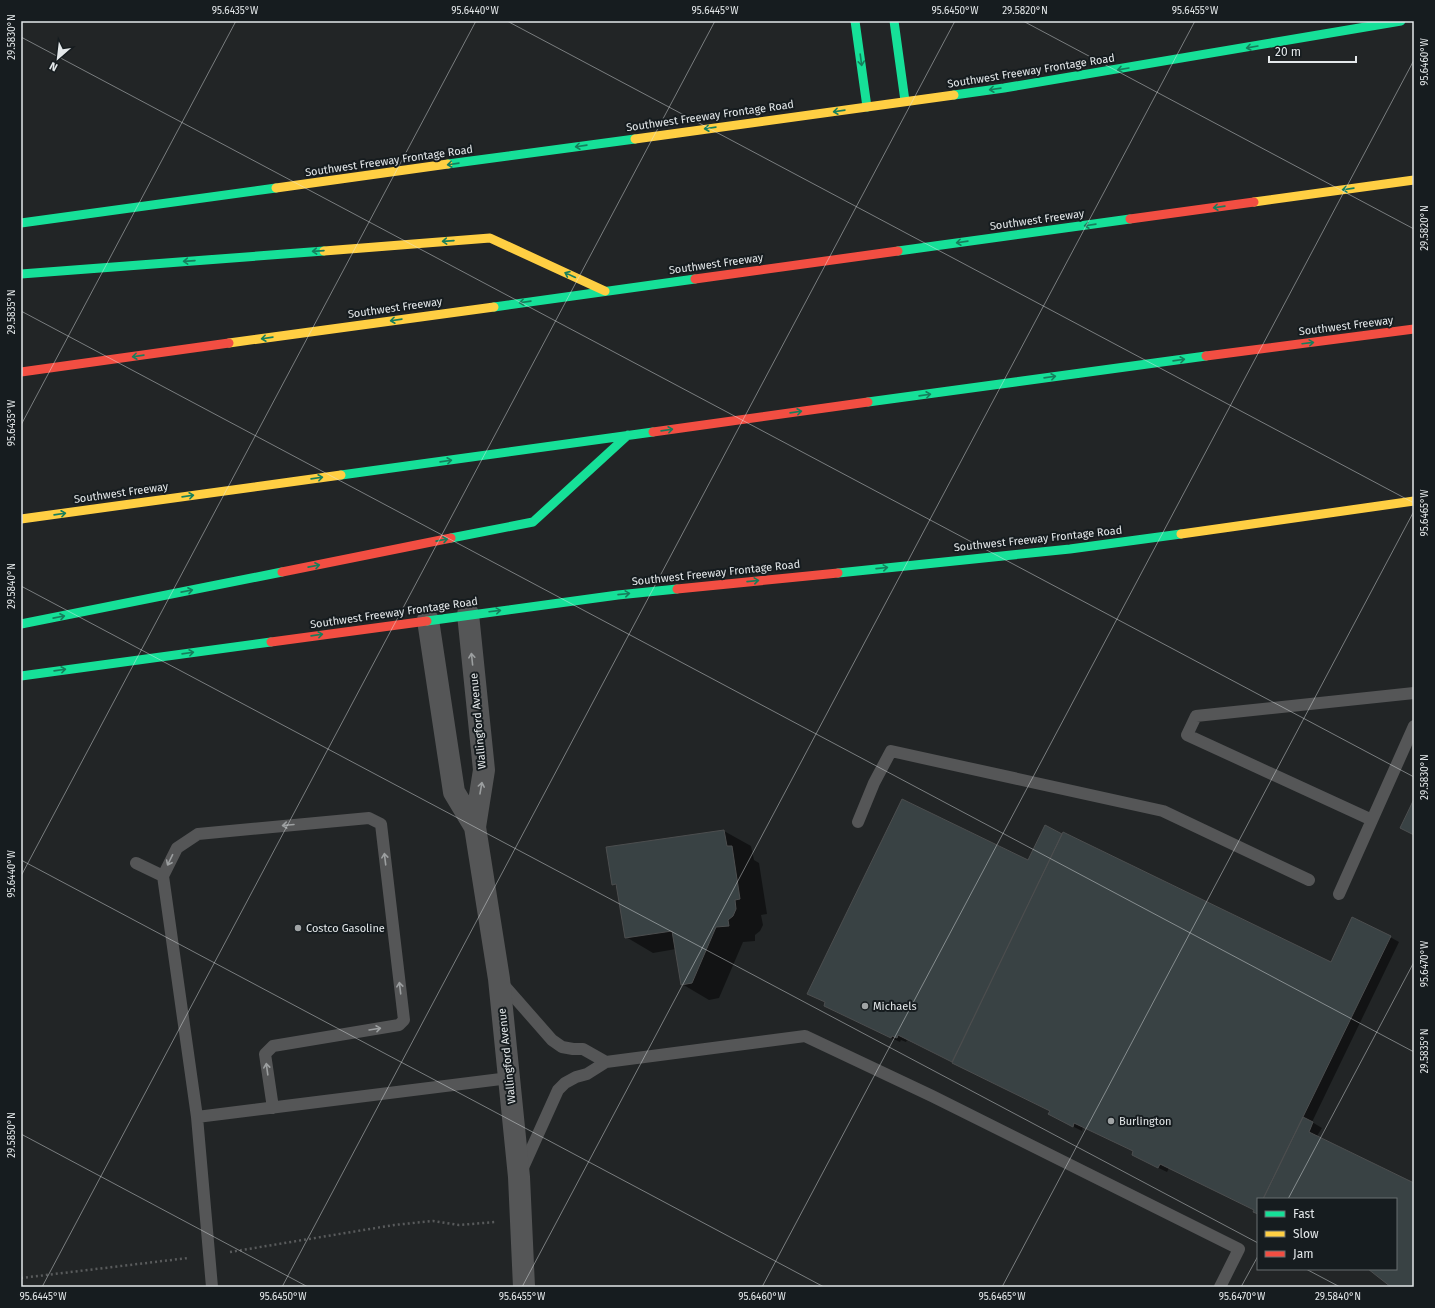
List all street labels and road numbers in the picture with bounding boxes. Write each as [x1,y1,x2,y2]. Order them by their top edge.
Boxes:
street label: Southwest Freeway Frontage Road [946,51,1116,91]
street label: Southwest Freeway Frontage Road [625,98,795,134]
street label: Southwest Freeway Frontage Road [304,143,474,179]
street label: Southwest Freeway [989,207,1086,233]
street label: Southwest Freeway [668,251,765,277]
street label: Southwest Freeway [347,295,444,321]
street label: Southwest Freeway [1298,314,1395,338]
street label: Southwest Freeway [73,480,170,506]
street label: Southwest Freeway Frontage Road [953,524,1123,554]
street label: Southwest Freeway Frontage Road [631,558,801,588]
street label: Southwest Freeway Frontage Road [309,595,479,631]
street label: Wallingford Avenue [467,672,489,770]
street label: Wallingford Avenue [496,1007,518,1105]

